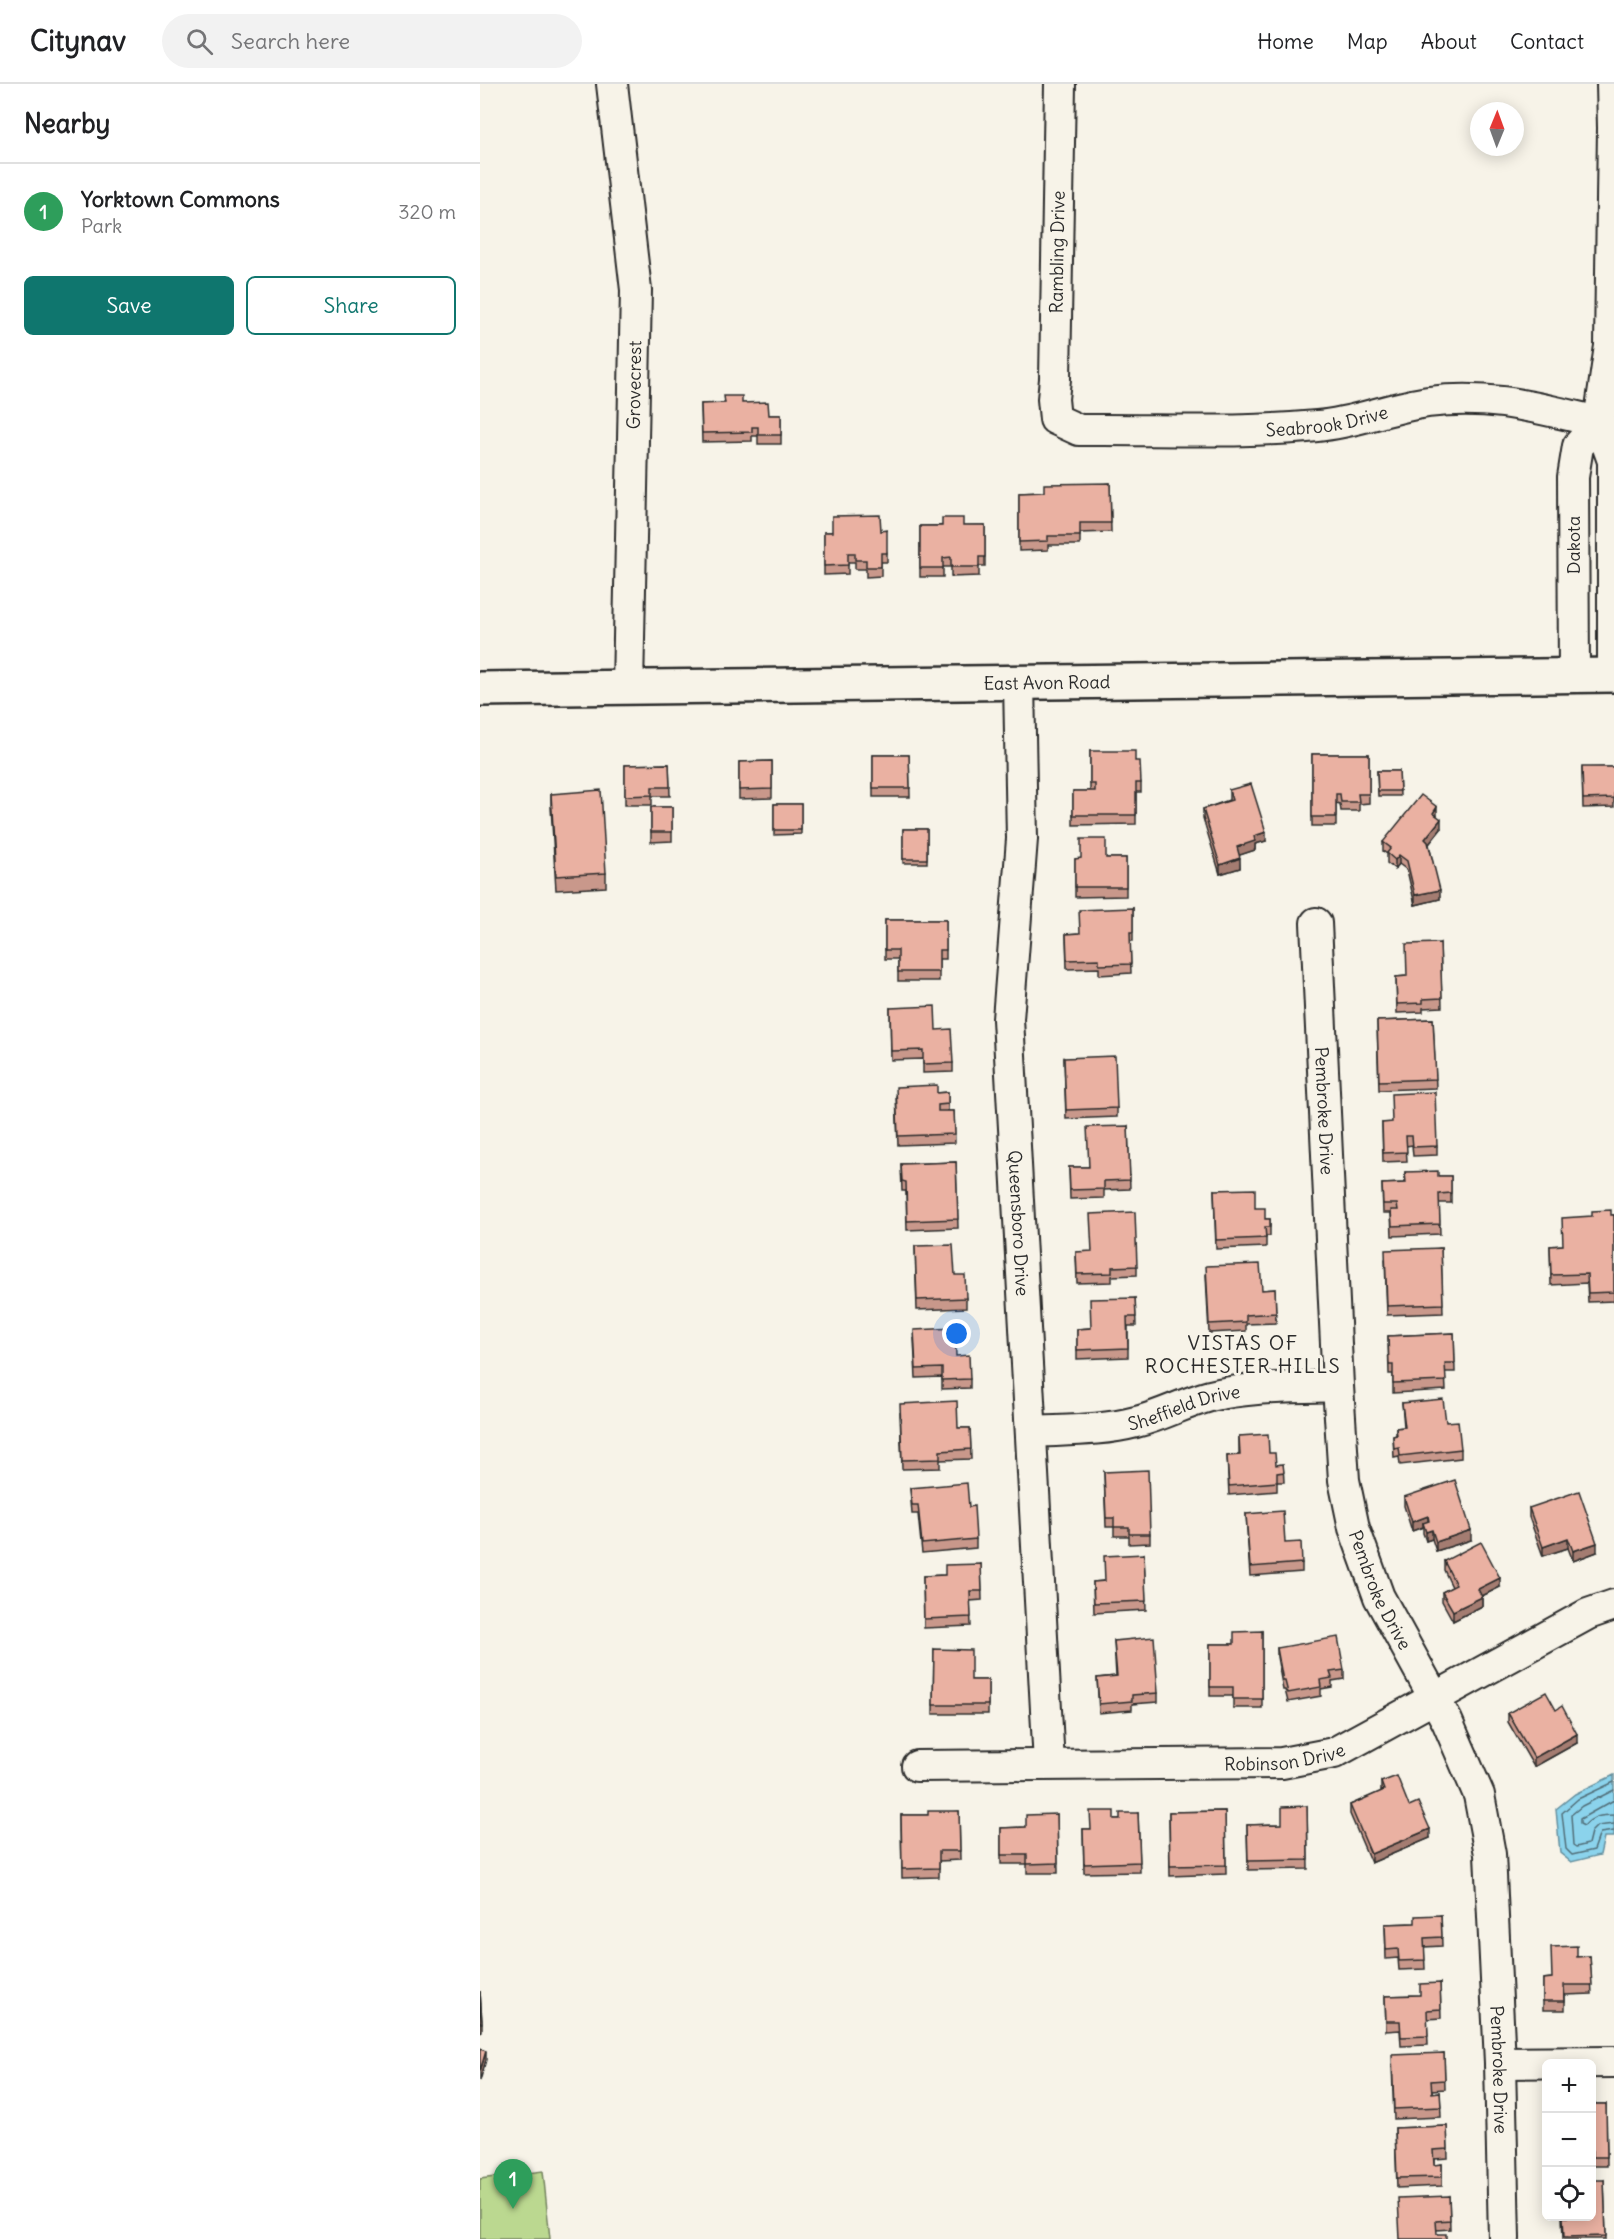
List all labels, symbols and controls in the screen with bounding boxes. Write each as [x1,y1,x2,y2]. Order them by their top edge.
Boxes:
search box [162,14,582,68]
text: Citynav [30,23,126,59]
icon: search [183,25,216,58]
text: Search here [231,27,350,55]
text: Home [1257,28,1314,55]
text: Map [1347,28,1388,55]
text: About [1421,28,1477,55]
text: Contact [1510,28,1584,55]
north arrow [1470,102,1524,156]
text: Nearby [24,107,110,140]
text: Yorktown Commons [81,185,280,213]
street label: Rambling Drive [1044,190,1070,314]
text: 1 [40,199,47,224]
text: 320 m [398,199,456,224]
text: Park [81,213,122,238]
button: Save [24,276,234,335]
button: Share [246,276,456,335]
street label: Grovecrest [622,340,646,430]
street label: Seabrook Drive [1265,400,1390,441]
street label: Dakota [1562,516,1585,574]
street label: East Avon Road [984,670,1111,694]
street label: Pembroke Drive [1310,1046,1339,1176]
street label: Queensboro Drive [1004,1149,1035,1297]
your location [942,1319,971,1348]
district label: VISTAS OF ROCHESTER HILLS [1145,1330,1341,1378]
street label: Sheffield Drive [1125,1379,1242,1435]
street label: Pembroke Drive [1344,1527,1417,1654]
street label: Robinson Drive [1224,1738,1349,1775]
street label: Pembroke Drive [1486,2005,1513,2134]
map controls [1542,2059,1596,2221]
button: + [1542,2059,1596,2113]
button: − [1542,2113,1596,2167]
pin: 1 [494,2160,532,2209]
button: locate [1542,2167,1596,2221]

